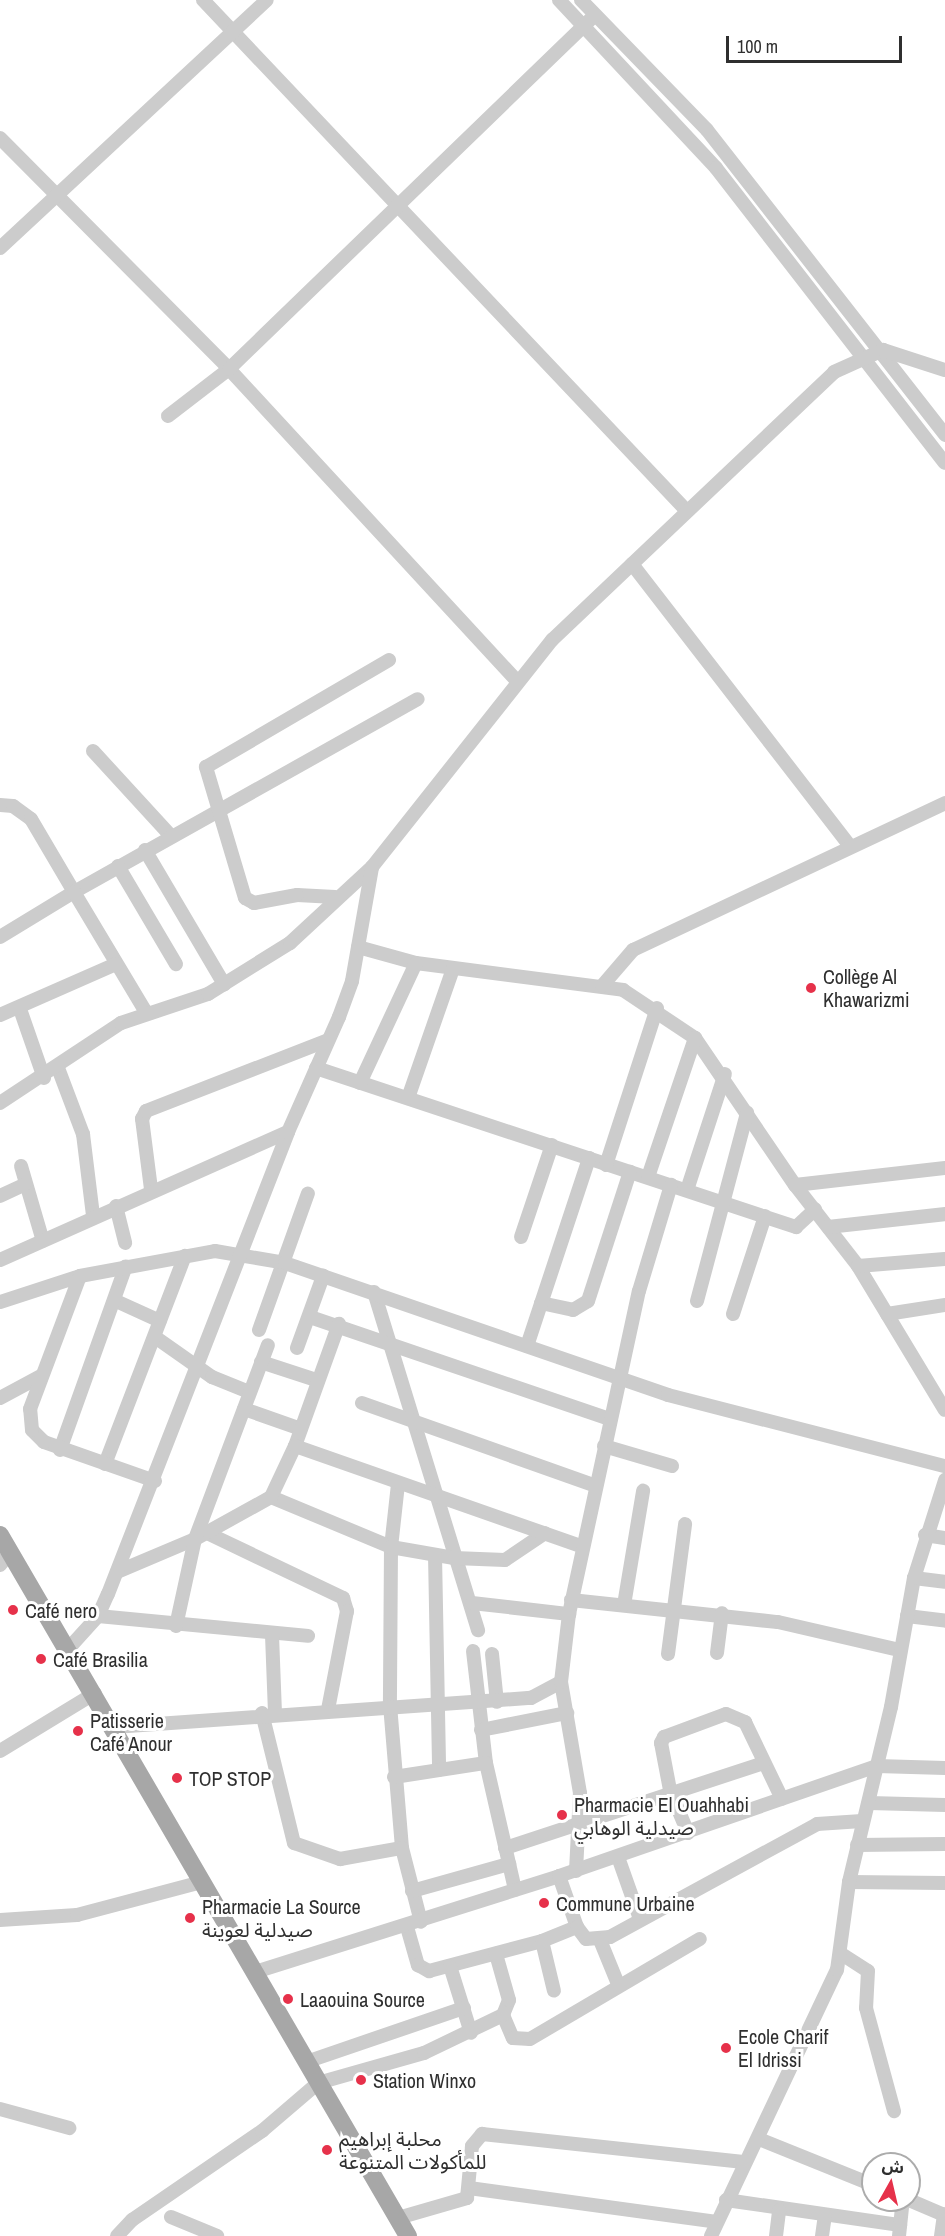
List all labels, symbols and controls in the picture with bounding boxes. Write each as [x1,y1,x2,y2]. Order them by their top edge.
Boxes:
scale bar [729,24,904,62]
text: 100 m [737,34,778,59]
place label: Collège Al Khawarizmi [823,964,910,1011]
marker: Collège Al Khawarizmi [804,981,818,995]
place label: Café nero [25,1598,97,1622]
marker: Café nero [6,1603,20,1617]
place label: Café Brasilia [53,1647,148,1671]
marker: Café Brasilia [34,1652,48,1666]
place label: Patisserie Café Anour [90,1708,173,1755]
marker: Patisserie Café Anour [71,1724,85,1738]
place label: TOP STOP [189,1766,271,1790]
marker: TOP STOP [170,1771,184,1785]
place label: Pharmacie El Ouahhabi صيدلية الوهابي [574,1792,749,1839]
marker: Pharmacie El Ouahhabi صيدلية الوهابي [555,1808,569,1822]
place label: Commune Urbaine [556,1891,695,1915]
place label: Pharmacie La Source صيدلية لعوينة [202,1894,361,1941]
marker: Commune Urbaine [537,1896,551,1910]
marker: Pharmacie La Source صيدلية لعوينة [183,1911,197,1925]
place label: Laaouina Source [300,1987,425,2011]
marker: Laaouina Source [281,1992,295,2006]
place label: Ecole Charif El Idrissi [738,2024,828,2071]
marker: Ecole Charif El Idrissi [719,2041,733,2055]
place label: Station Winxo [373,2068,476,2092]
marker: Station Winxo [354,2073,368,2087]
place label: محلبة إبراهيم للمأكولات المتنوعة [339,2126,486,2173]
marker: محلبة إبراهيم للمأكولات المتنوعة [320,2143,334,2157]
north arrow [861,2152,921,2212]
text: ش [881,2154,906,2179]

